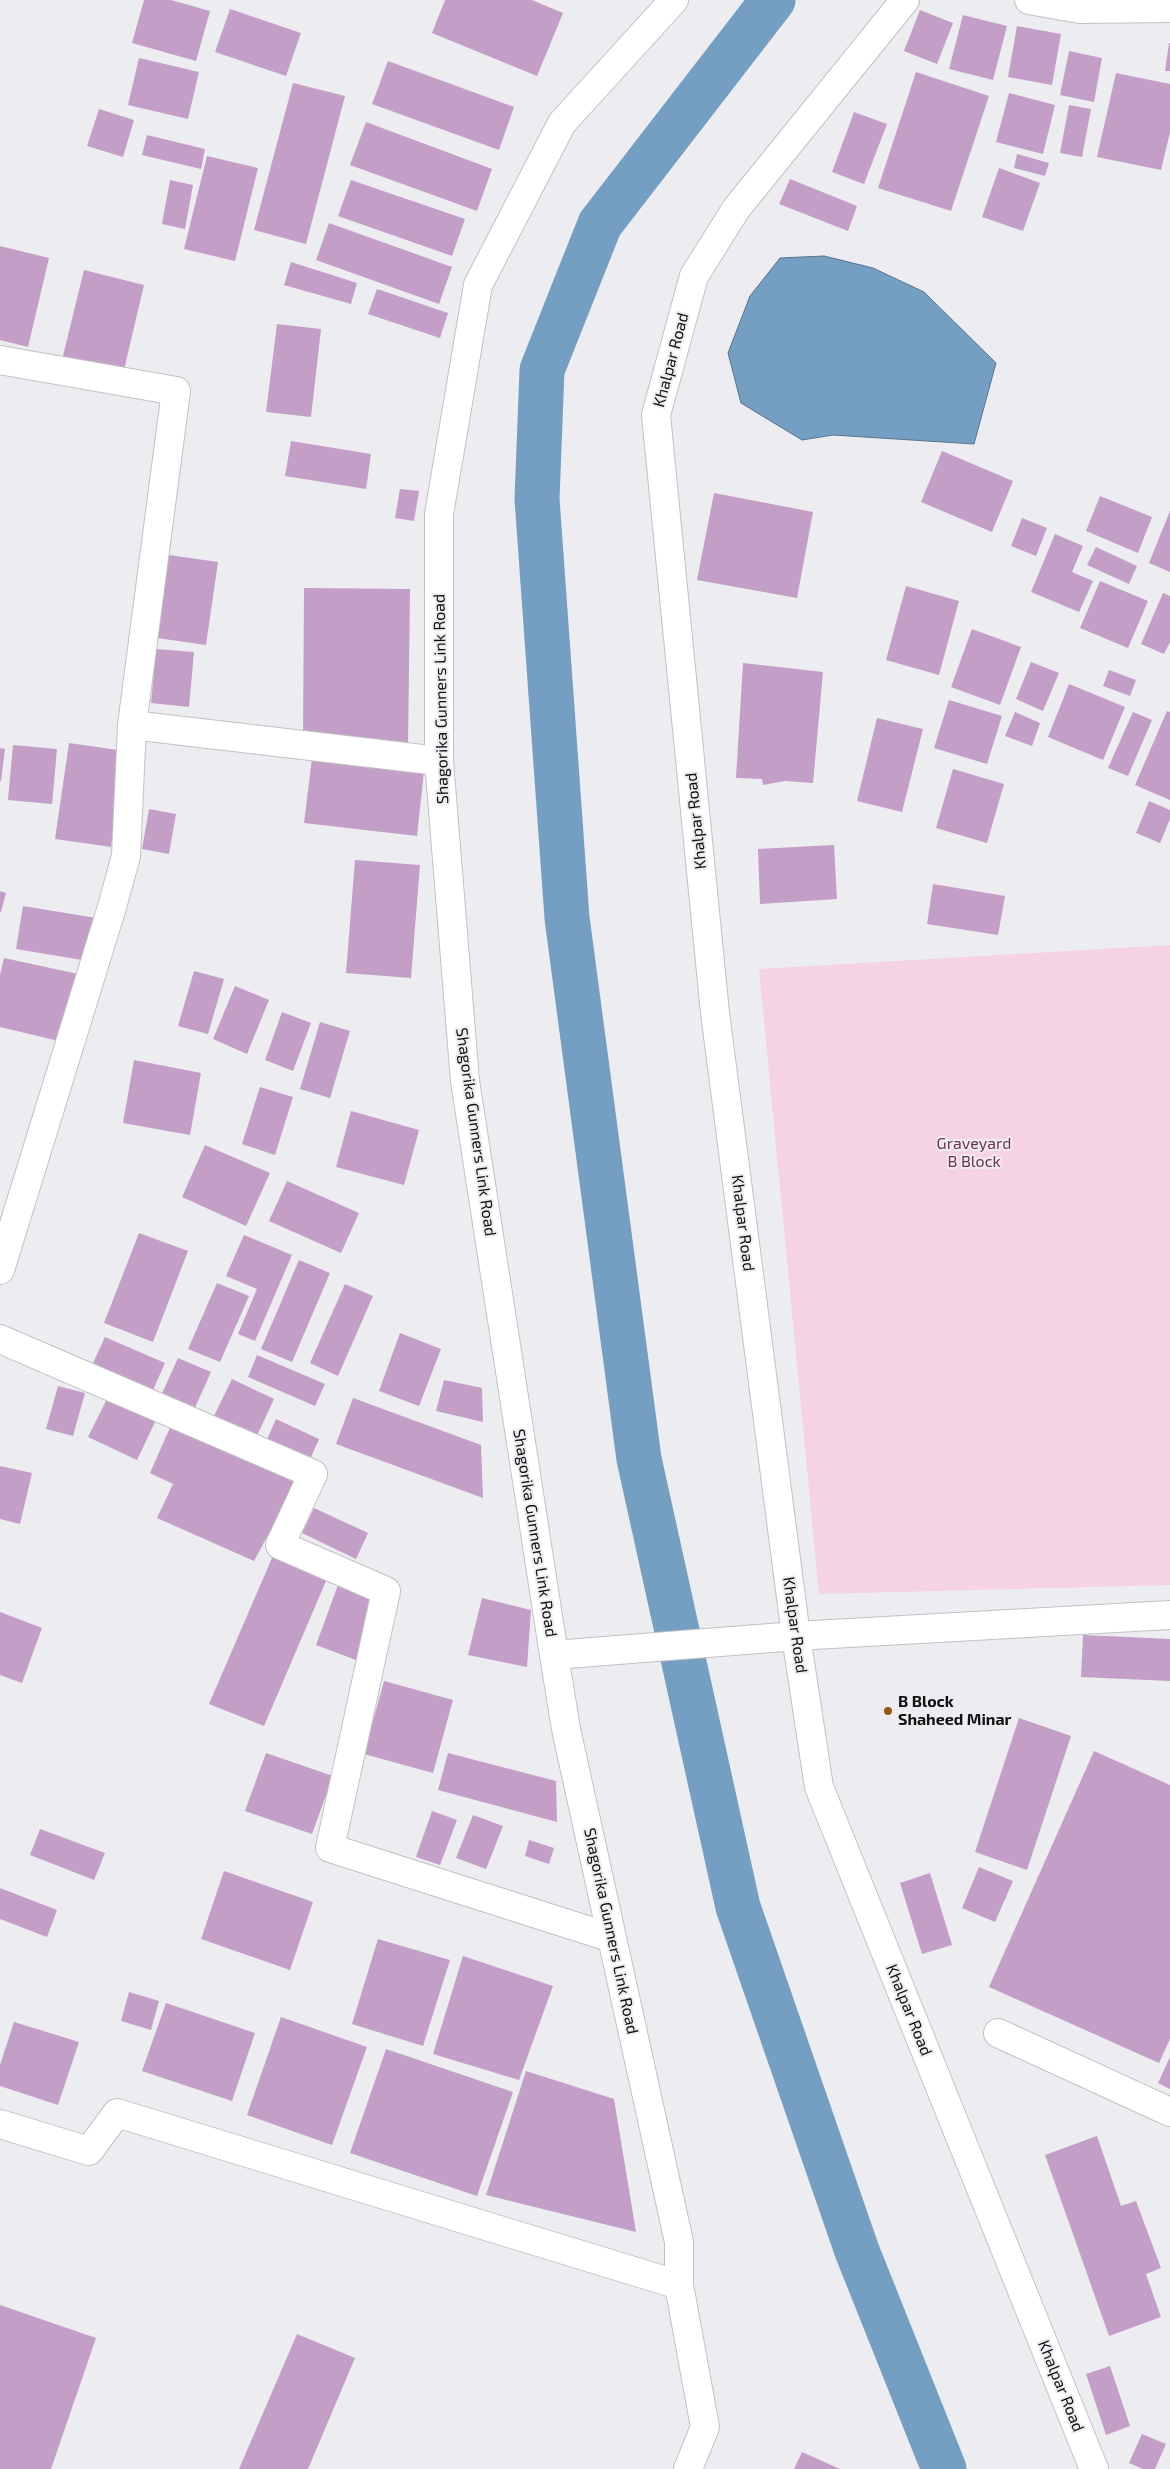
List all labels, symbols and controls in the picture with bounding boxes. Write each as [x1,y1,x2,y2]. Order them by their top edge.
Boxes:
street label: Khalpar Road [649,311,693,409]
street label: Shagorika Gunners Link Road [430,594,452,804]
street label: Khalpar Road [681,772,711,870]
street label: Shagorika Gunners Link Road [452,1026,500,1238]
park label: Graveyard B Block [937,1134,1011,1172]
street label: Khalpar Road [728,1174,758,1272]
street label: Shagorika Gunners Link Road [509,1428,561,1638]
street label: Khalpar Road [779,1576,811,1674]
place label: B Block Shaheed Minar [898,1692,1011,1730]
marker: B Block Shaheed Minar [882,1705,894,1717]
street label: Shagorika Gunners Link Road [580,1826,642,2036]
street label: Khalpar Road [882,1961,936,2059]
street label: Khalpar Road [1034,2337,1088,2435]

